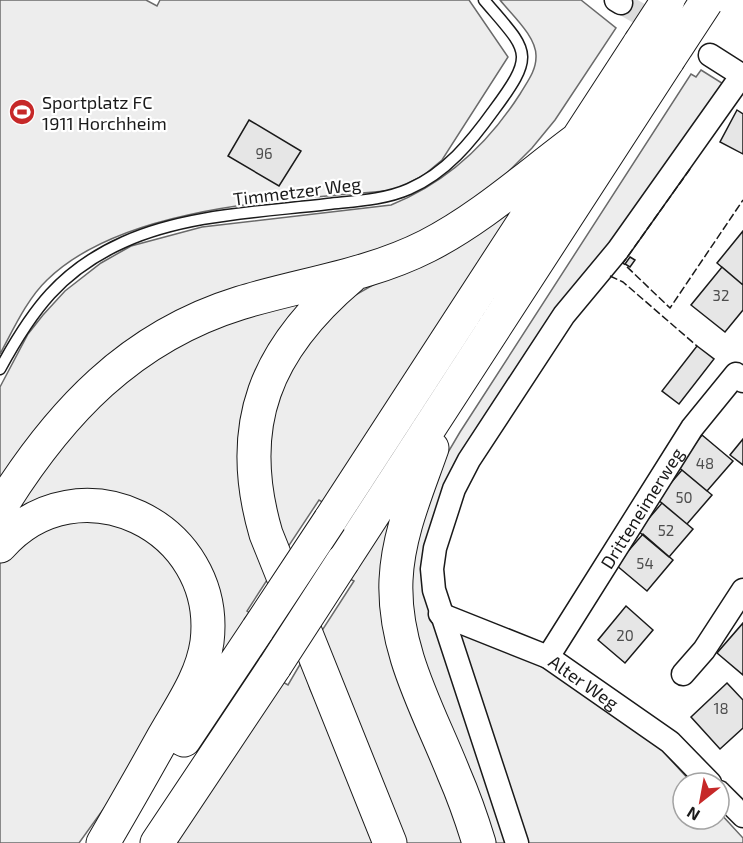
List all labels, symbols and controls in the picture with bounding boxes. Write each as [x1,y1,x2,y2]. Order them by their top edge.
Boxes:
place label: Sportplatz FC 1911 Horchheim [42,91,167,134]
sports icon: Sportplatz FC 1911 Horchheim [7,97,37,127]
house number: 96 [255,144,273,162]
street label: Timmetzer Weg [232,172,362,210]
house number: 32 [713,286,729,304]
street label: Dritteneimerweg [595,443,688,573]
house number: 48 [696,454,714,472]
house number: 50 [675,488,693,506]
house number: 52 [658,521,674,539]
house number: 54 [636,554,654,572]
house number: 20 [616,626,634,644]
street label: Alter Weg [545,650,623,714]
house number: 18 [713,699,729,717]
north arrow [671,771,731,831]
text: N [683,803,703,825]

